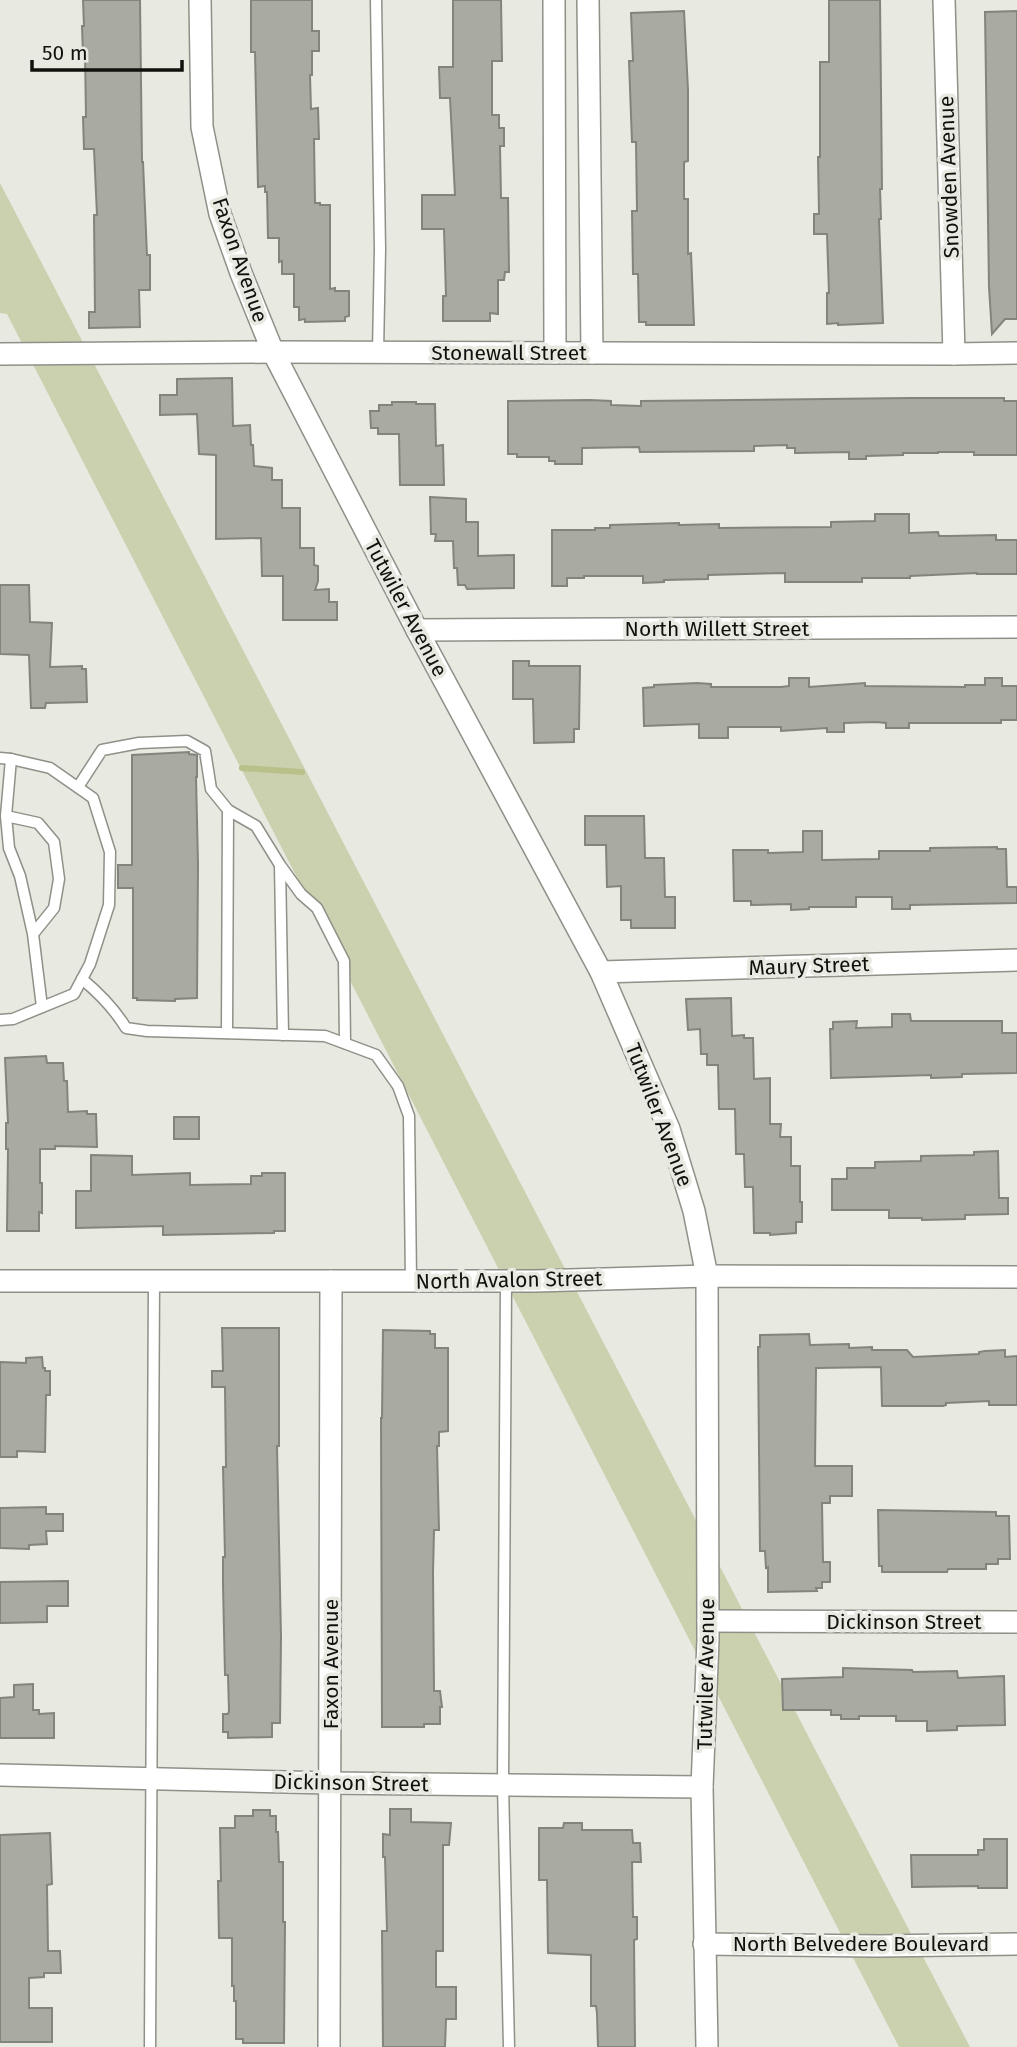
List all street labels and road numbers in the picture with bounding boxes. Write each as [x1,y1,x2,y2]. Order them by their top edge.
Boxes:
street label: Snowden Avenue [933,95,965,259]
street label: Faxon Avenue [206,194,274,326]
street label: Stonewall Street [431,340,587,366]
street label: Tutwiler Avenue [359,535,453,681]
street label: North Willett Street [625,616,810,642]
street label: Maury Street [748,951,870,981]
street label: Tutwiler Avenue [620,1040,698,1190]
street label: North Avalon Street [415,1265,603,1295]
street label: Tutwiler Avenue [692,1598,720,1750]
street label: Faxon Avenue [318,1599,344,1729]
street label: Dickinson Street [826,1609,982,1635]
street label: Dickinson Street [273,1769,429,1797]
street label: North Belvedere Boulevard [733,1931,989,1957]

